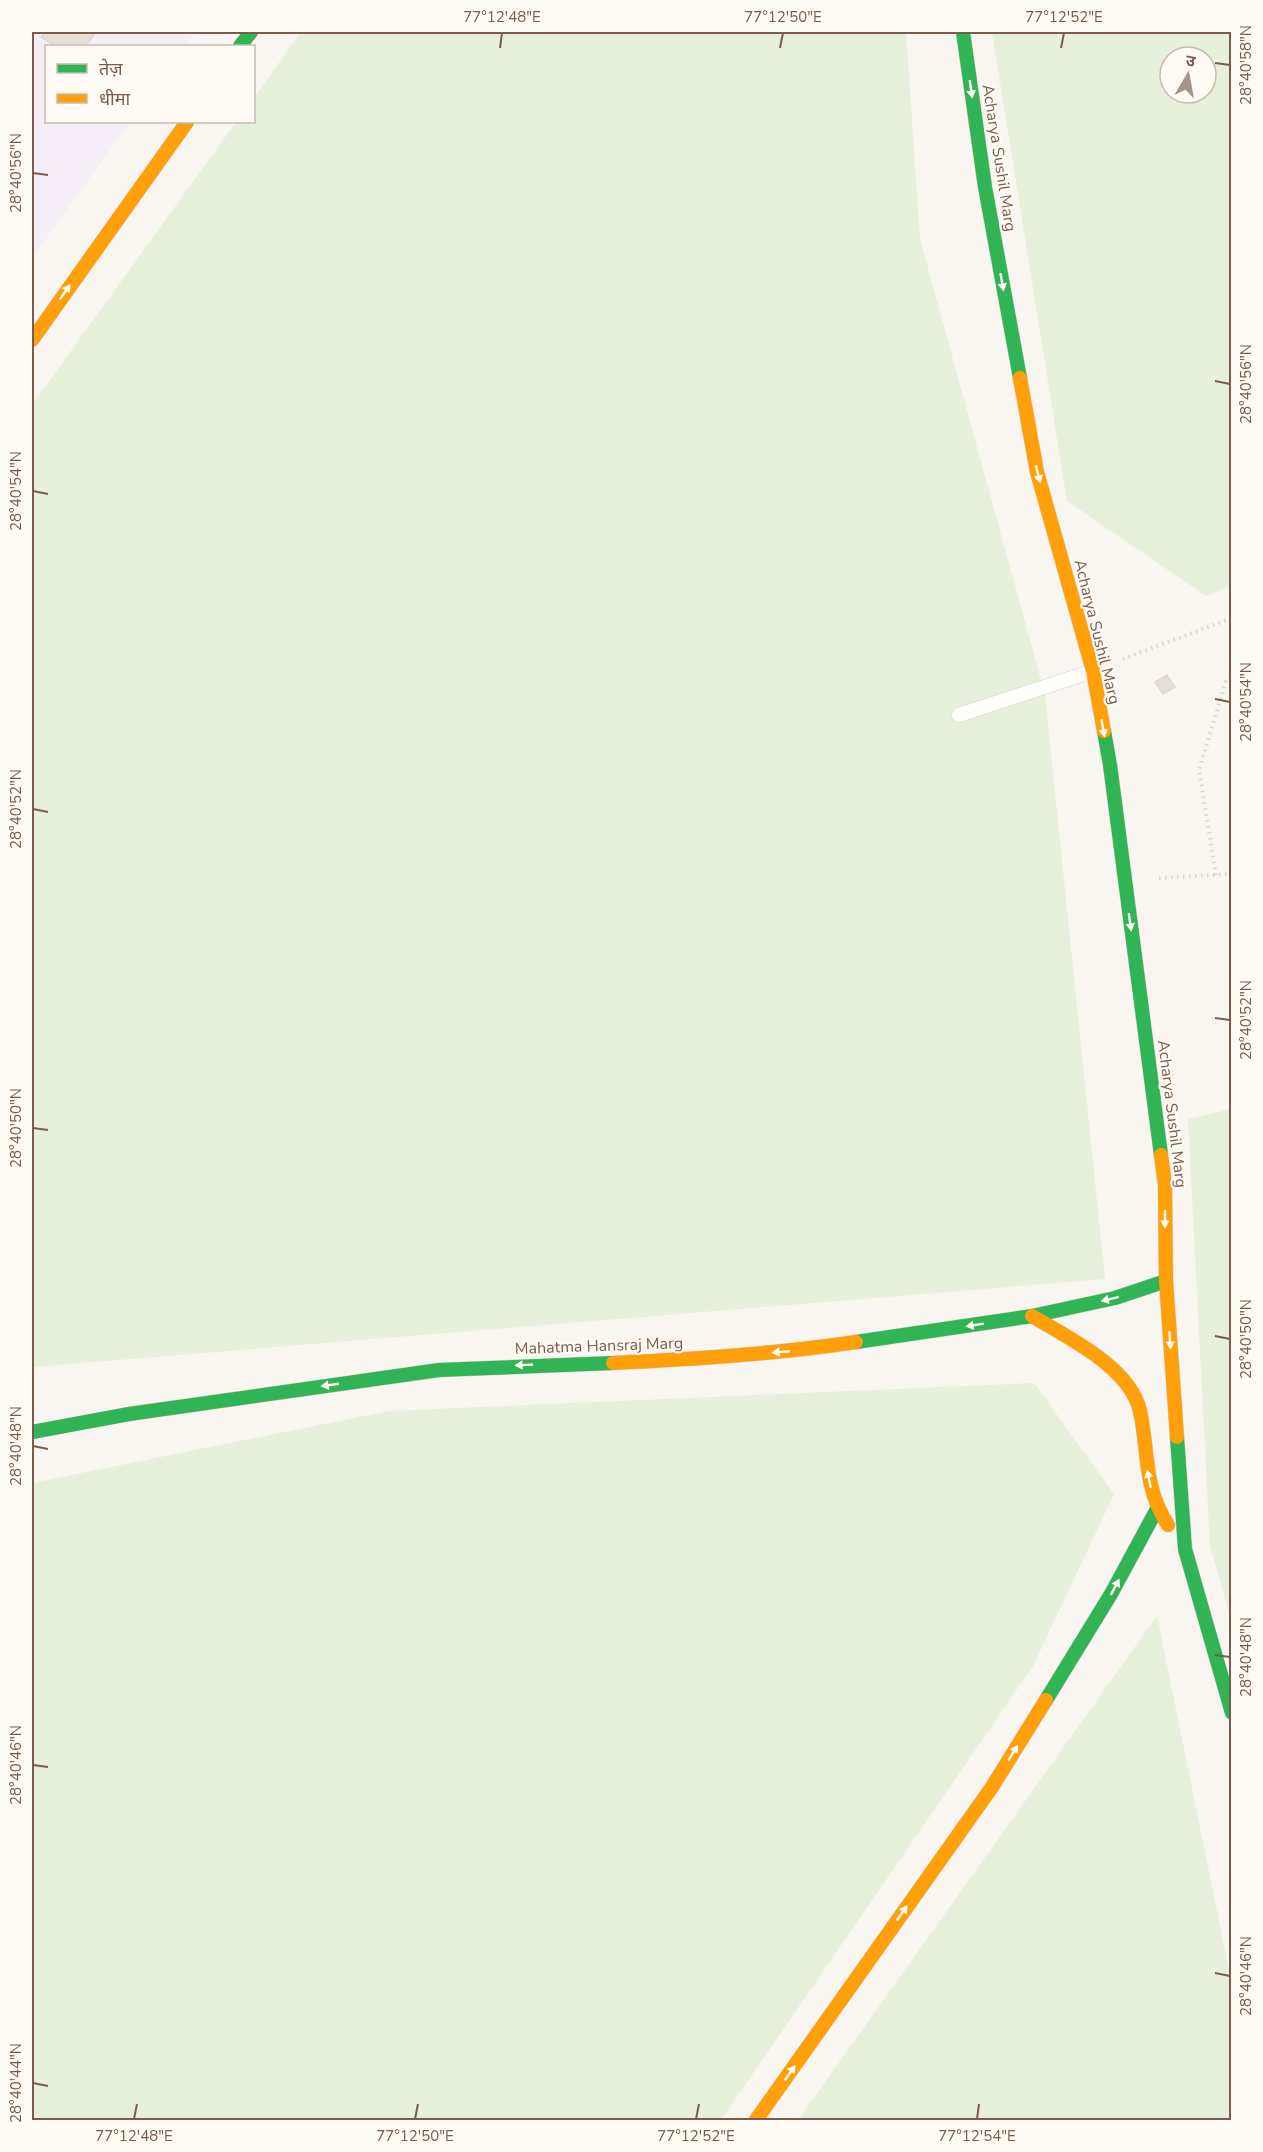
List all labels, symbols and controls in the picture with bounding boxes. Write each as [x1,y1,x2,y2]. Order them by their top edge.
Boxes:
text: 77°12'48"E [463,7,541,27]
text: 77°12'50"E [744,7,822,27]
text: 77°12'52"E [1025,7,1103,27]
text: 28°40'58"N [1236,25,1256,105]
legend [45,45,255,123]
north arrow [1158,45,1218,105]
text: उ [1184,50,1198,73]
text: तेज़ [99,57,123,81]
one-way arrow [967,80,976,99]
street label: Acharya Sushil Marg [977,83,1021,233]
text: धीमा [99,87,130,111]
text: 28°40'56"N [6,133,26,213]
one-way arrow [998,273,1007,292]
one-way arrow [59,285,71,301]
text: 28°40'56"N [1236,344,1256,424]
text: 28°40'54"N [6,451,26,531]
one-way arrow [1033,464,1043,483]
street label: Acharya Sushil Marg [1068,557,1126,707]
text: 28°40'54"N [1236,662,1256,742]
one-way arrow [1099,719,1108,738]
text: 28°40'52"N [6,769,26,849]
one-way arrow [1126,912,1135,931]
text: 28°40'52"N [1236,980,1256,1060]
street label: Acharya Sushil Marg [1152,1039,1192,1189]
text: 28°40'50"N [6,1088,26,1168]
one-way arrow [1160,1210,1170,1229]
one-way arrow [1101,1294,1119,1304]
text: 28°40'50"N [1236,1299,1256,1379]
one-way arrow [965,1321,984,1330]
one-way arrow [1165,1330,1175,1349]
street label: Mahatma Hansraj Marg [515,1332,683,1360]
one-way arrow [772,1347,791,1357]
one-way arrow [514,1361,533,1370]
one-way arrow [320,1381,339,1390]
text: 28°40'48"N [6,1406,26,1486]
one-way arrow [1144,1470,1153,1489]
one-way arrow [1110,1578,1120,1595]
text: 28°40'48"N [1236,1617,1256,1697]
text: 28°40'46"N [6,1725,26,1805]
one-way arrow [1007,1745,1018,1761]
one-way arrow [896,1906,908,1921]
text: 28°40'46"N [1236,1936,1256,2016]
text: 28°40'44"N [6,2043,26,2123]
one-way arrow [784,2065,796,2081]
text: 77°12'48"E [95,2126,173,2146]
text: 77°12'50"E [376,2126,454,2146]
text: 77°12'52"E [657,2126,735,2146]
text: 77°12'54"E [938,2126,1016,2146]

